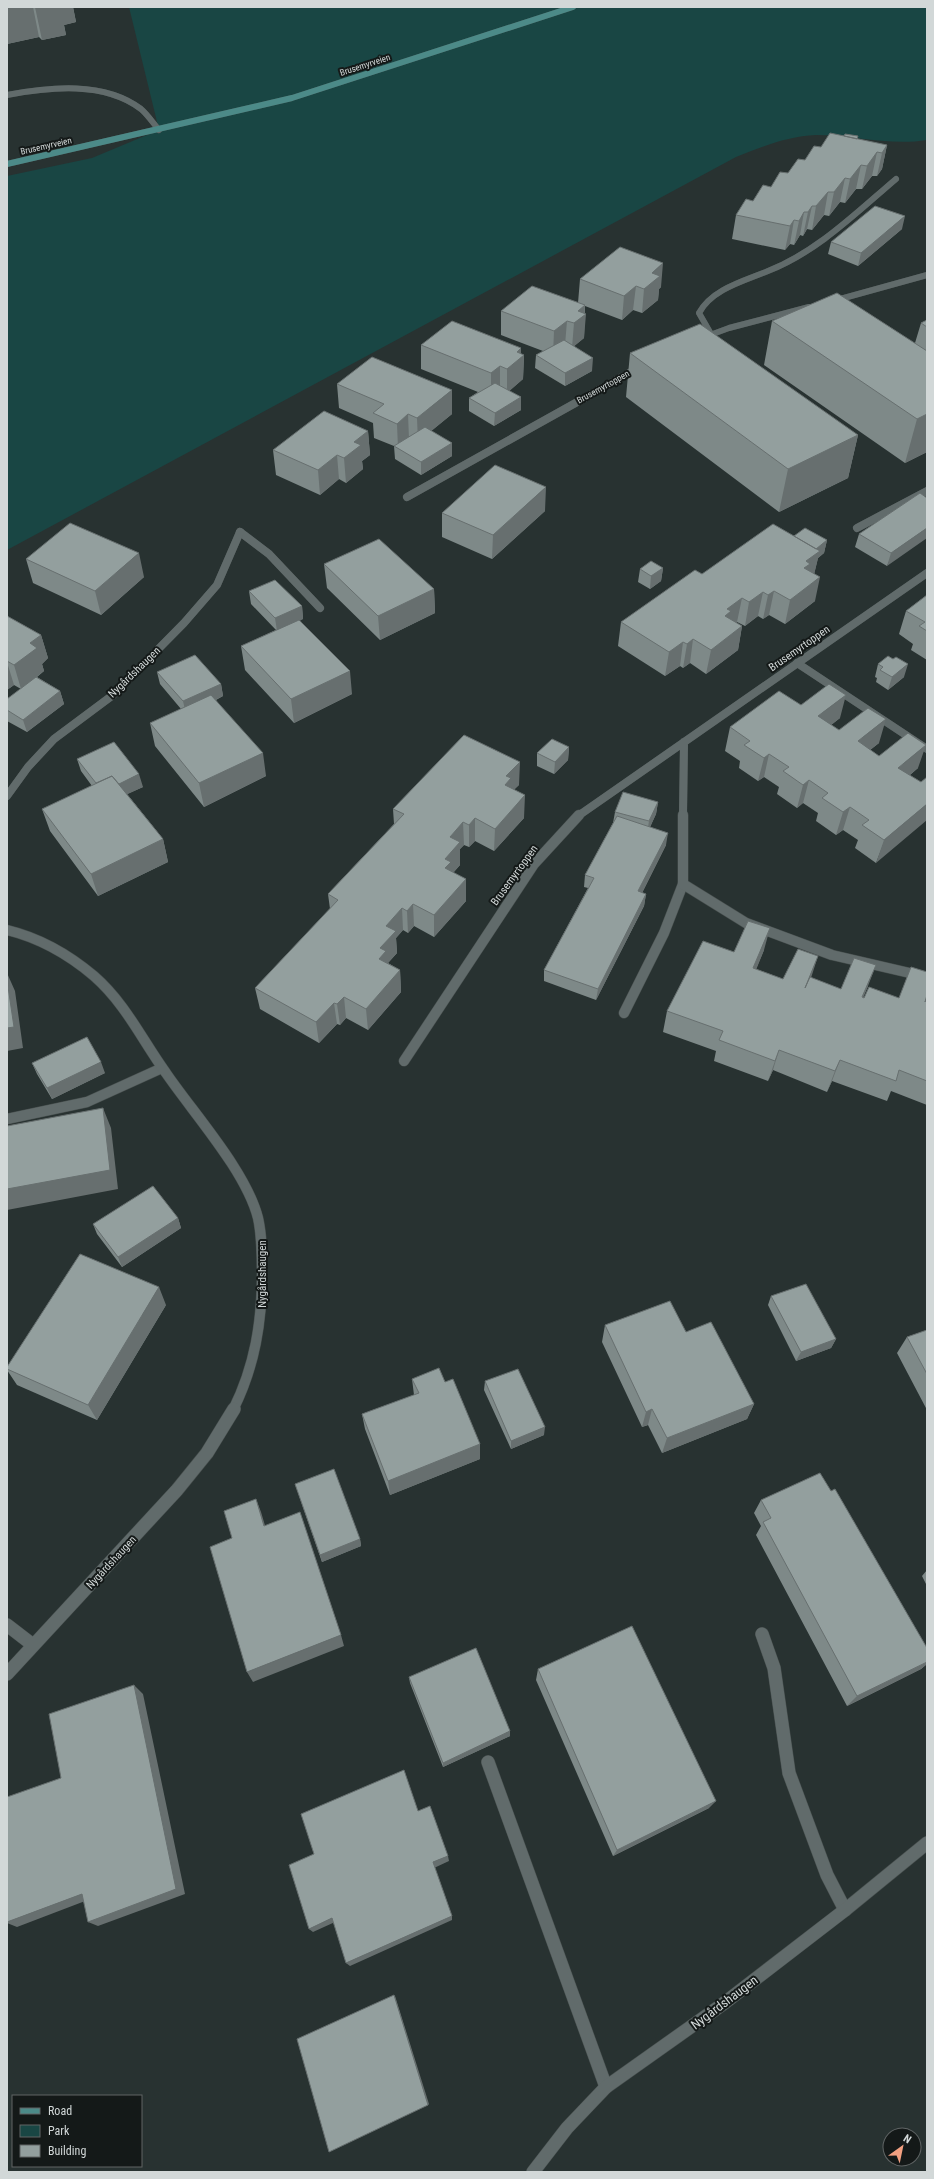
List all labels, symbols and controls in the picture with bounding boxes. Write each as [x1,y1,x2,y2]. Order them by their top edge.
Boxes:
street label: Brusemyrveien [339,52,391,78]
street label: Brusemyrveien [19,135,73,157]
street label: Brusemyrtoppen [575,368,631,406]
street label: Brusemyrtoppen [766,623,832,674]
street label: Nygårdshaugen [106,644,163,701]
street label: Brusemyrtoppen [488,843,541,908]
street label: Nygårdshaugen [256,1240,269,1308]
street label: Nygårdshaugen [84,1533,139,1591]
street label: Nygårdshaugen [688,1972,761,2032]
legend [12,2095,142,2167]
text: Road [48,2104,72,2118]
text: Park [48,2124,70,2138]
north arrow [882,2127,922,2167]
text: N [901,2132,914,2146]
text: Building [48,2144,86,2158]

